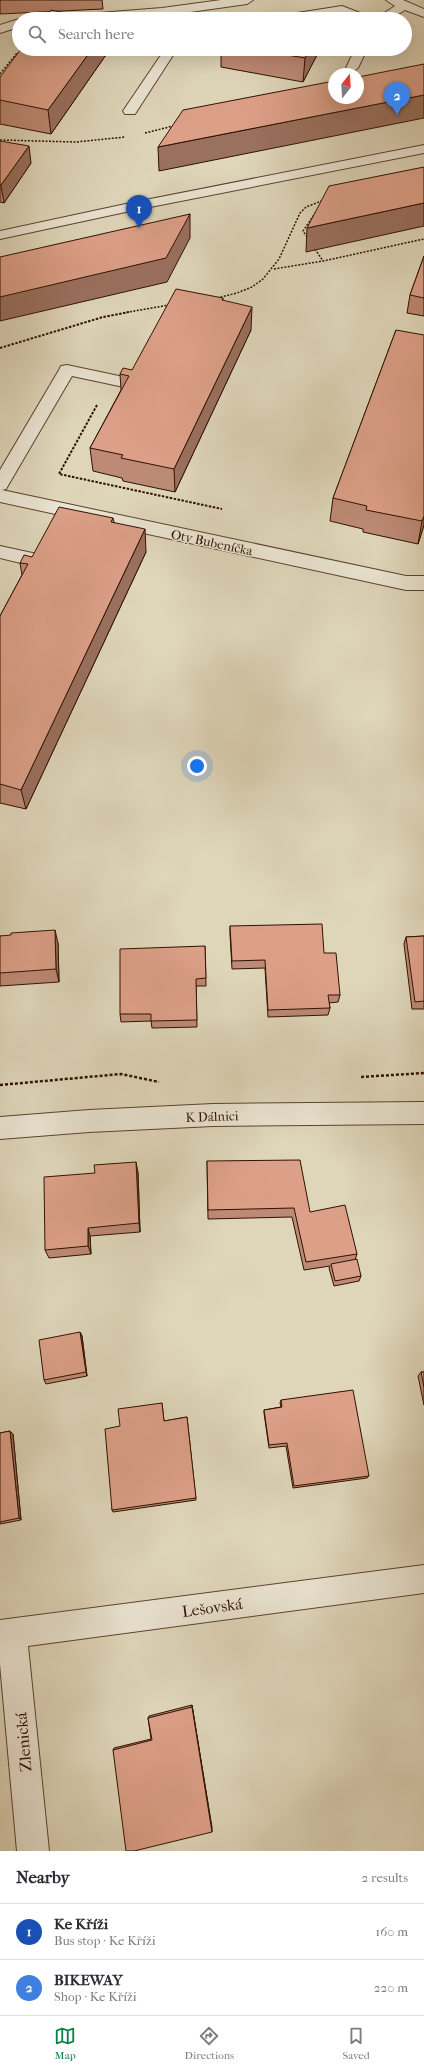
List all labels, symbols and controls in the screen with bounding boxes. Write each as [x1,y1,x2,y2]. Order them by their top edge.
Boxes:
search box [12,12,412,56]
icon: search [26,23,48,45]
text: Search here [58,25,134,43]
north arrow [328,68,364,104]
pin: 2 [384,82,410,115]
pin: 1 [126,195,152,228]
street label: Oty Bubeníčka [170,526,255,559]
your location [187,756,207,776]
street label: K Dálnici [185,1108,239,1125]
street label: Lešovská [181,1594,244,1621]
street label: Zlenická [11,1711,36,1772]
text: Nearby [16,1867,70,1887]
text: 2 results [362,1870,408,1885]
text: Ke Kříži [54,1915,108,1933]
text: 1 [27,1924,31,1939]
text: 160 m [376,1924,408,1939]
text: Bus stop · Ke Kříži [54,1933,156,1948]
text: BIKEWAY [54,1971,123,1989]
text: 2 [26,1980,32,1995]
text: 220 m [374,1980,408,1995]
text: Shop · Ke Kříži [54,1989,137,2004]
tab: Map [54,2025,76,2062]
tab: Directions [185,2025,234,2062]
tab: Saved [342,2025,370,2062]

